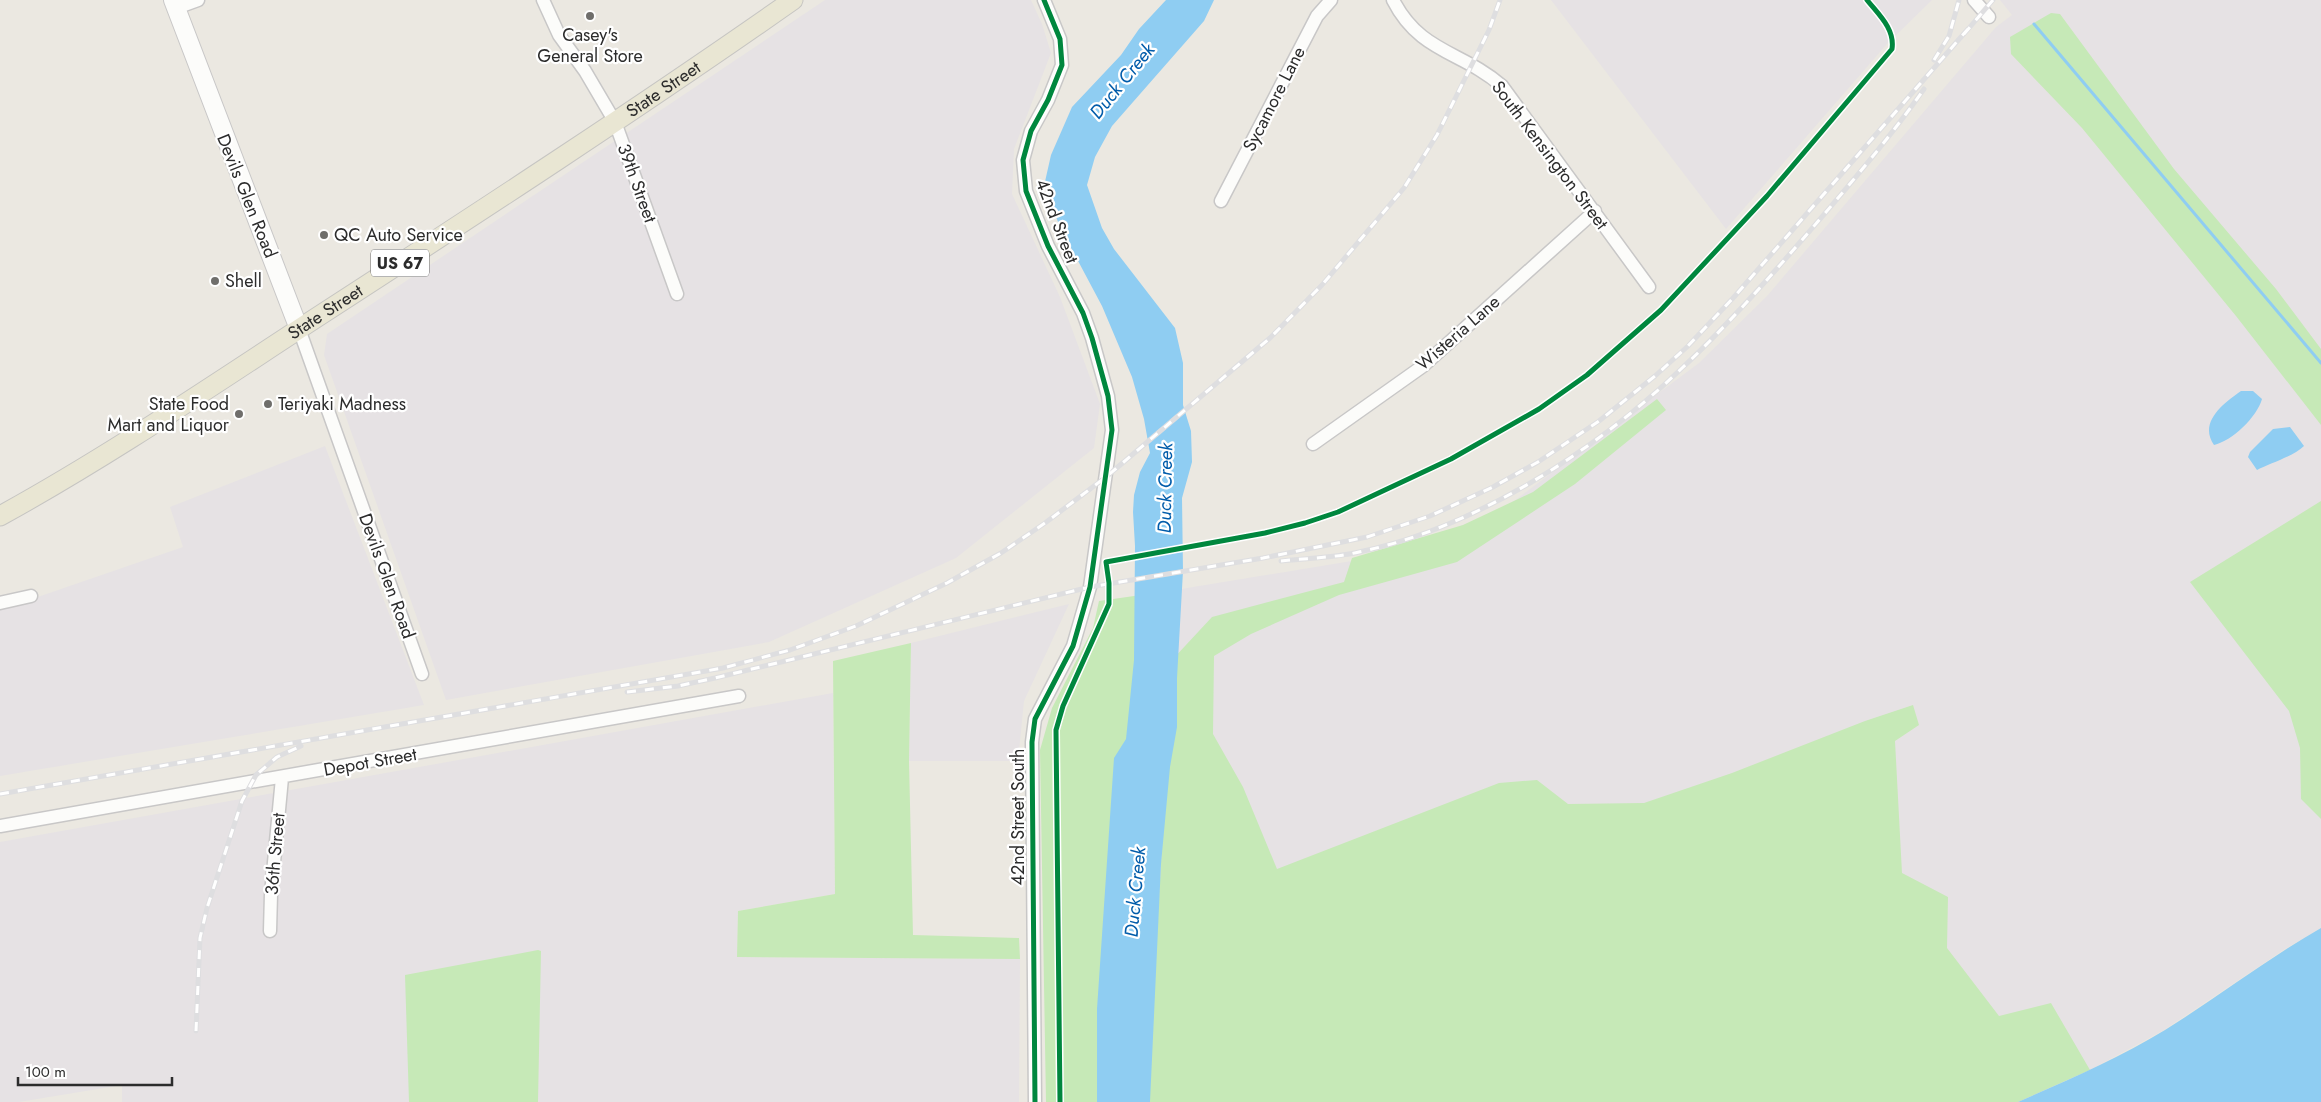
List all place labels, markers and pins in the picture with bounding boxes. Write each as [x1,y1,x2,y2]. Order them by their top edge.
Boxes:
marker: Casey's General Store [584,10,596,22]
place label: Casey's General Store [537,22,643,69]
place label: QC Auto Service [334,222,463,248]
marker: QC Auto Service [318,229,330,241]
place label: Shell [225,268,262,294]
marker: Shell [209,275,221,287]
place label: State Food Mart and Liquor [108,391,230,438]
place label: Teriyaki Madness [278,391,406,417]
marker: Teriyaki Madness [262,398,274,410]
marker: State Food Mart and Liquor [233,408,245,420]

